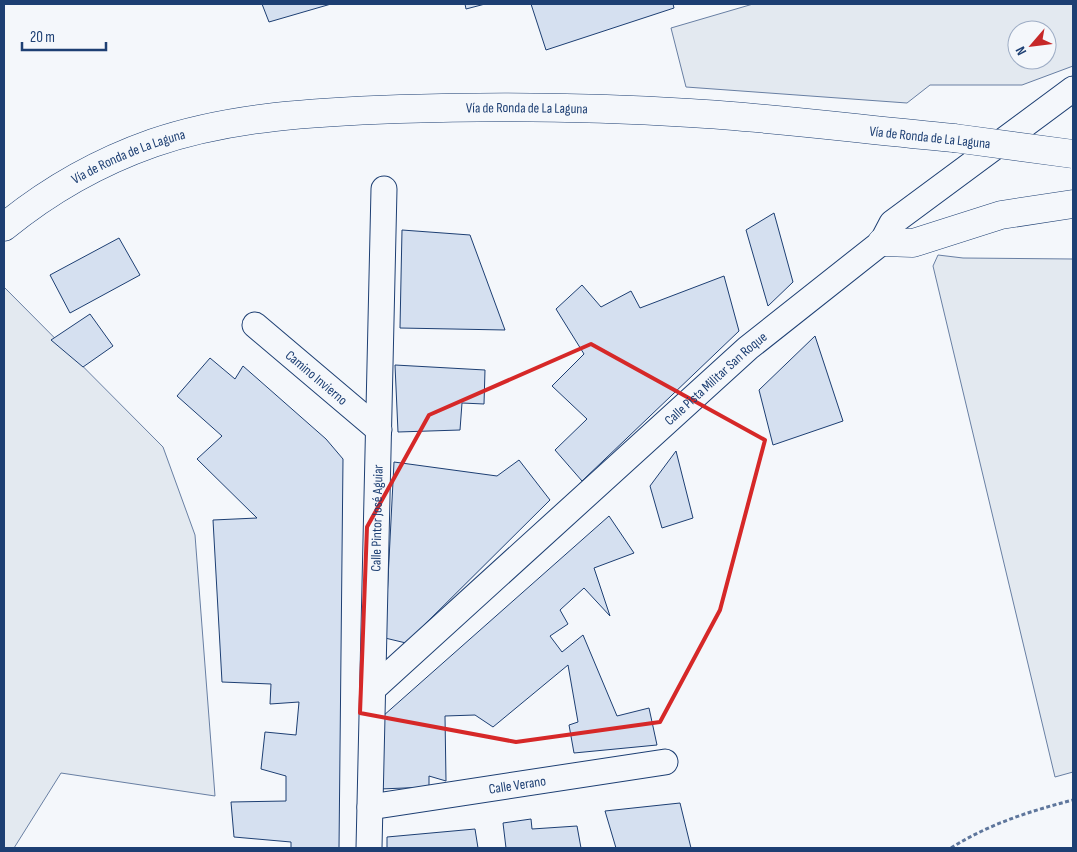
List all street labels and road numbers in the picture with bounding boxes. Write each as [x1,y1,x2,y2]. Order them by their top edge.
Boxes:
street label: Vía de Ronda de La Laguna [466,99,588,117]
street label: Vía de Ronda de La Laguna [869,123,991,152]
street label: Vía de Ronda de La Laguna [68,126,187,188]
street label: Calle Pista Militar San Roque [661,328,770,429]
street label: Camino Invierno [282,347,351,409]
street label: Calle Pintor José Aguiar [367,464,387,572]
street label: Calle Verano [488,772,547,798]

